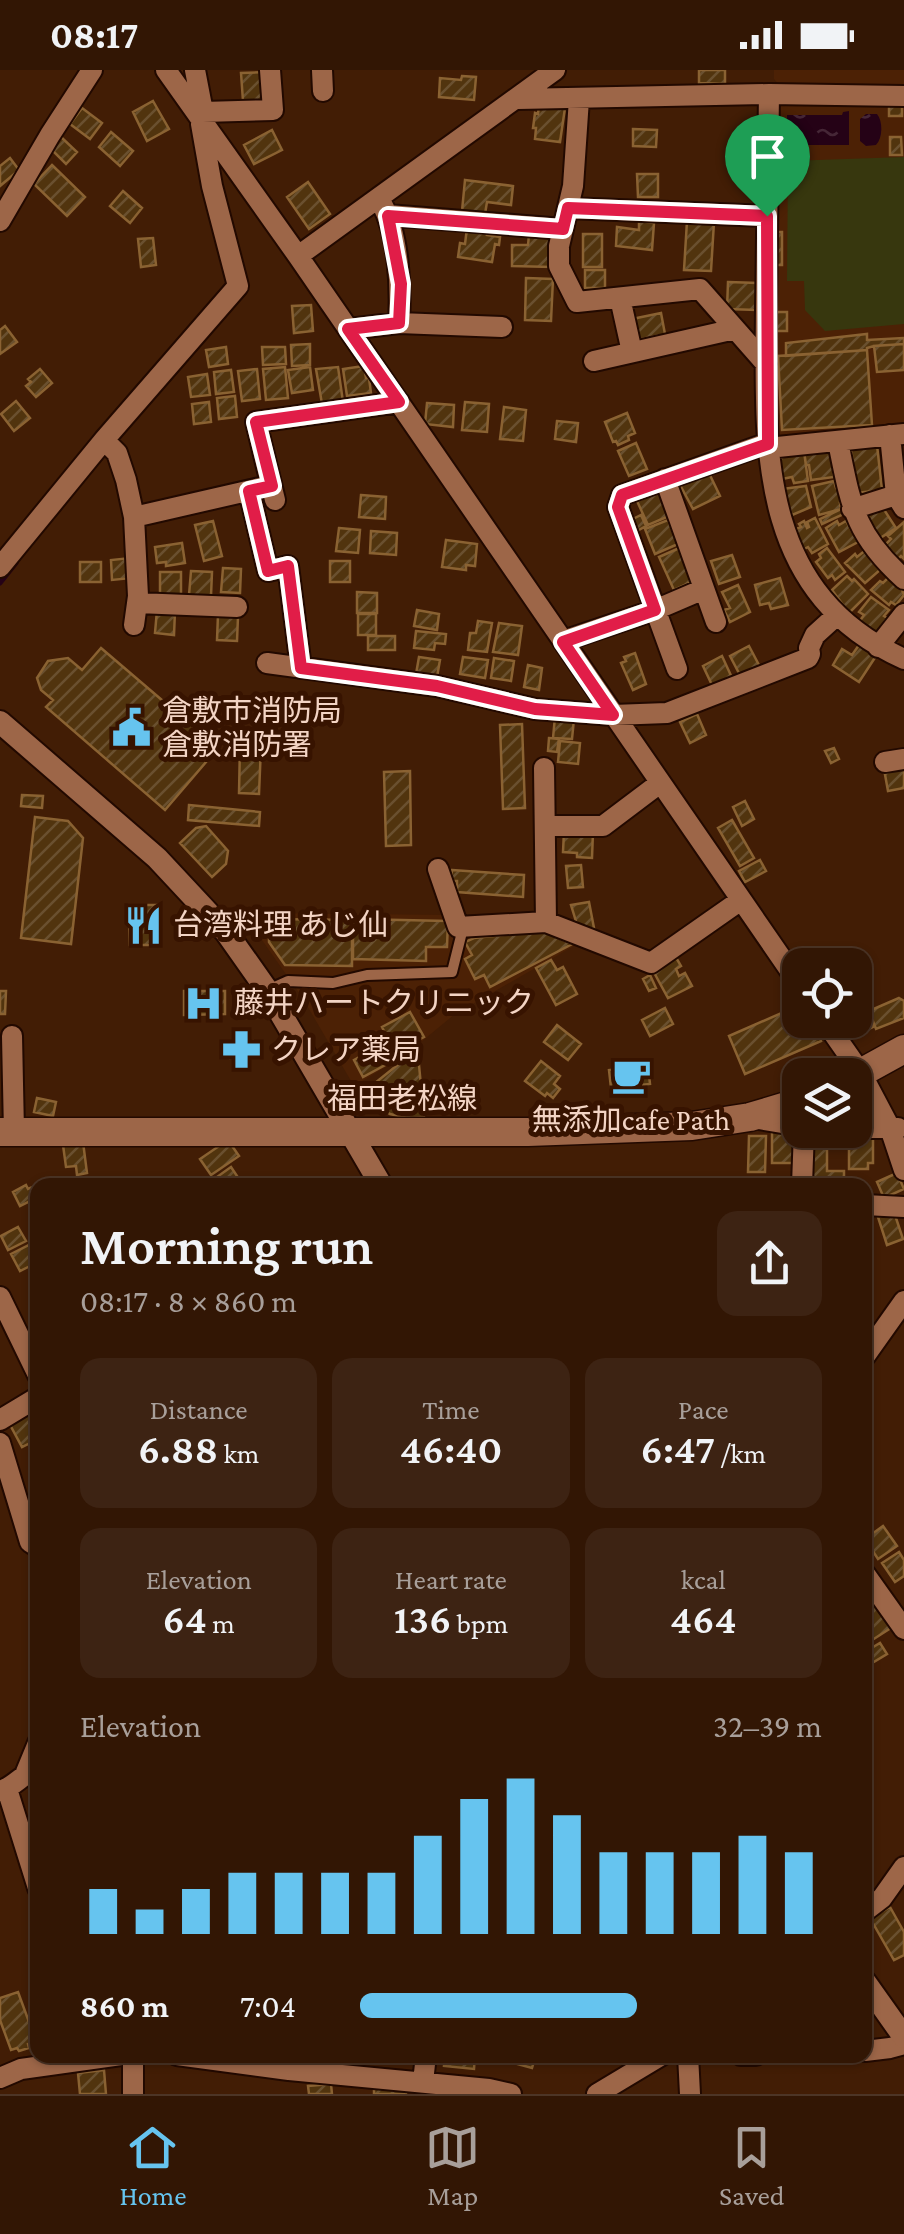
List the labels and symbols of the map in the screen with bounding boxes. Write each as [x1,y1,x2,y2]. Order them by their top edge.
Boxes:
pin [725,114,810,217]
place label: 倉敷市消防局 倉敷消防署 [162,694,342,761]
public building icon: 倉敷市消防局 倉敷消防署 [111,707,153,749]
restaurant icon: 台湾料理 あじ仙 [122,904,164,946]
place label: 台湾料理 あじ仙 [173,908,389,941]
hospital icon: 藤井ハートクリニック [183,982,225,1024]
place label: 藤井ハートクリニック [234,986,534,1019]
pharmacy icon: クレア薬局 [220,1029,262,1071]
place label: クレア薬局 [271,1033,421,1066]
cafe icon: 無添加cafe Path [610,1055,652,1097]
street label: 福田老松線 [327,1082,477,1115]
place label: 無添加cafe Path [532,1103,730,1136]

